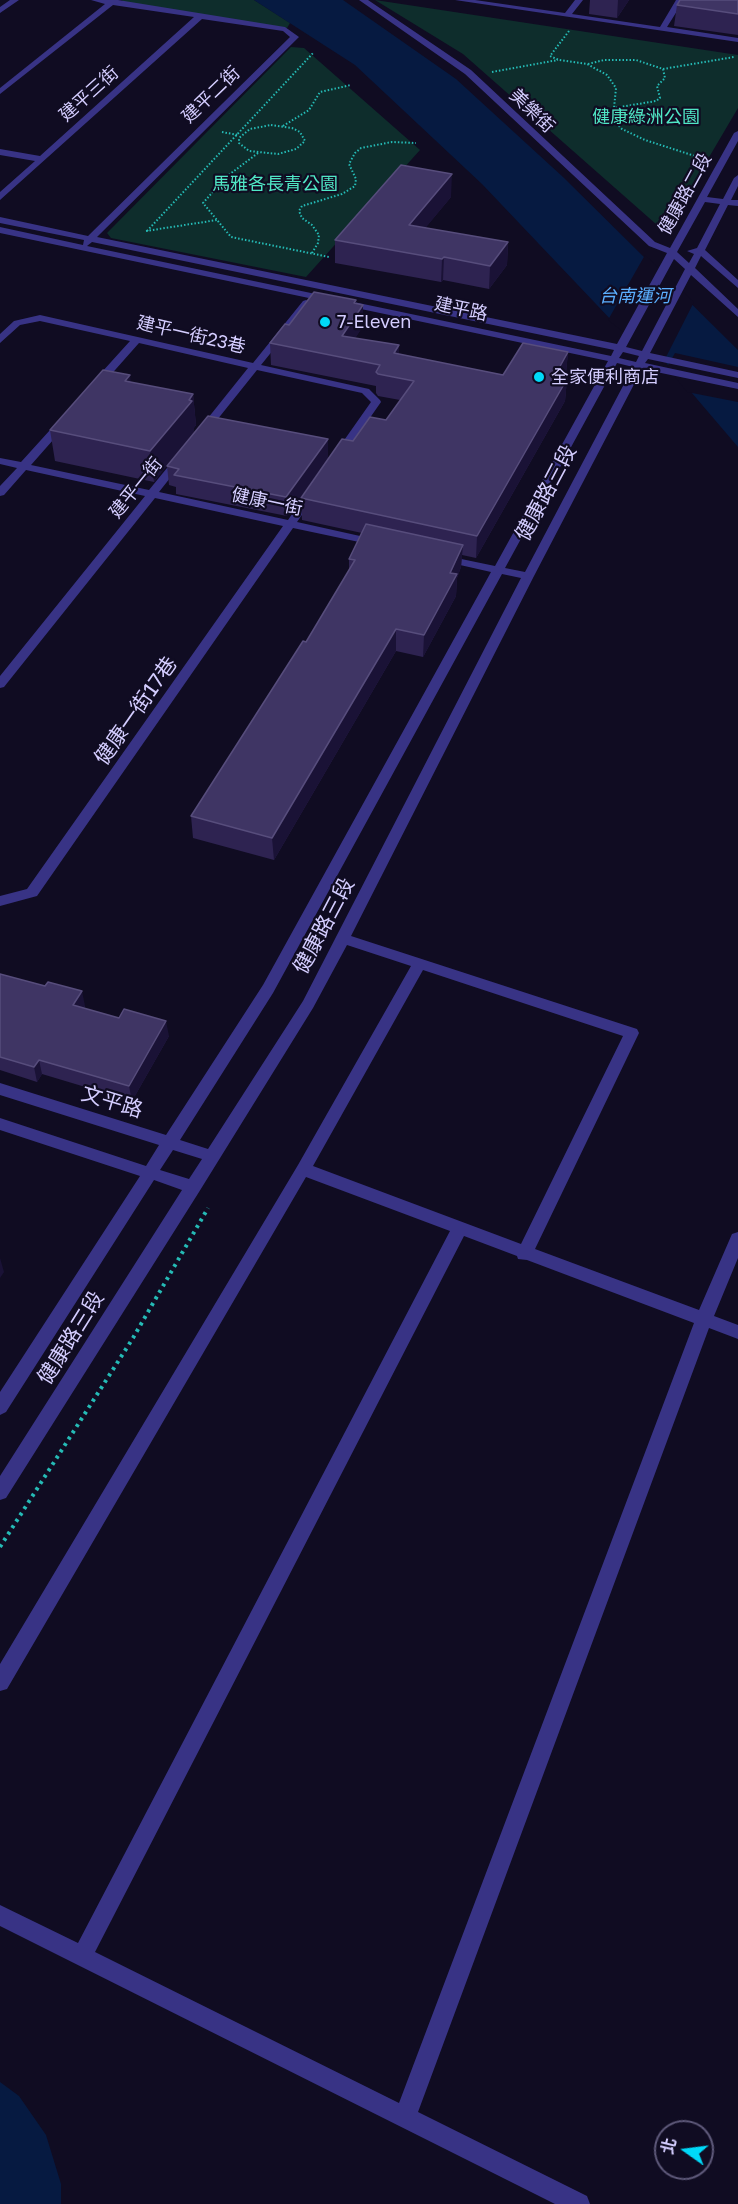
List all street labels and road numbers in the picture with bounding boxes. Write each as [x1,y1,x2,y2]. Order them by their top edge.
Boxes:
street label: 建平三街 [55,62,123,126]
street label: 建平二街 [178,62,244,128]
street label: 美樂街 [505,84,559,138]
street label: 健康路二段 [654,149,716,239]
street label: 建平路 [432,293,490,325]
street label: 建平一街23巷 [135,312,247,358]
street label: 健康路三段 [510,441,582,545]
street label: 建平一街 [105,453,167,523]
street label: 健康一街 [230,484,304,520]
street label: 健康一街17巷 [89,652,183,770]
street label: 健康路三段 [288,874,360,978]
street label: 文平路 [78,1081,146,1123]
street label: 健康路三段 [32,1287,110,1389]

